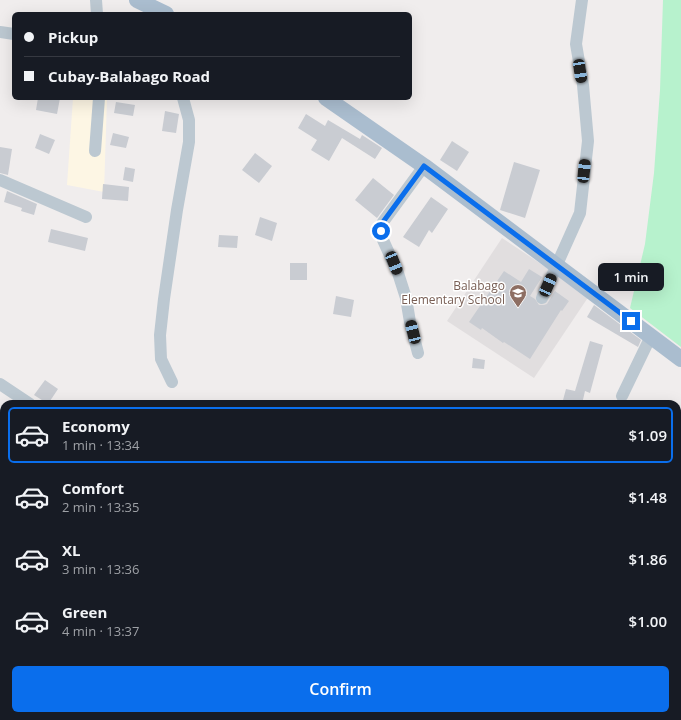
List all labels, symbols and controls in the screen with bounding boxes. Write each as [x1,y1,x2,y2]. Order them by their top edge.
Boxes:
text: Pickup [48,27,98,47]
car [572,58,588,84]
text: Cubay-Balabago Road [48,66,210,86]
car [577,158,591,184]
route start [372,222,390,240]
car [384,250,404,276]
callout: 1 min [598,263,664,291]
text: 1 min [613,268,649,286]
car [538,272,558,298]
place label: Balabago Elementary School [401,277,505,308]
school or university icon: Balabago Elementary School [508,283,528,308]
route end [622,312,640,330]
car [404,319,422,345]
text: Economy [62,416,130,436]
icon: car [14,417,50,453]
text: $1.09 [629,425,667,445]
text: 1 min · 13:34 [62,436,139,454]
text: Comfort [62,478,124,498]
icon: car [14,479,50,515]
text: $1.48 [629,487,667,507]
text: 2 min · 13:35 [62,498,139,516]
text: XL [62,540,80,560]
icon: car [14,541,50,577]
text: $1.86 [629,549,667,569]
text: 3 min · 13:36 [62,560,139,578]
text: Green [62,602,107,622]
icon: car [14,603,50,639]
text: $1.00 [629,611,667,631]
text: 4 min · 13:37 [62,622,139,640]
button: Confirm [12,666,669,712]

